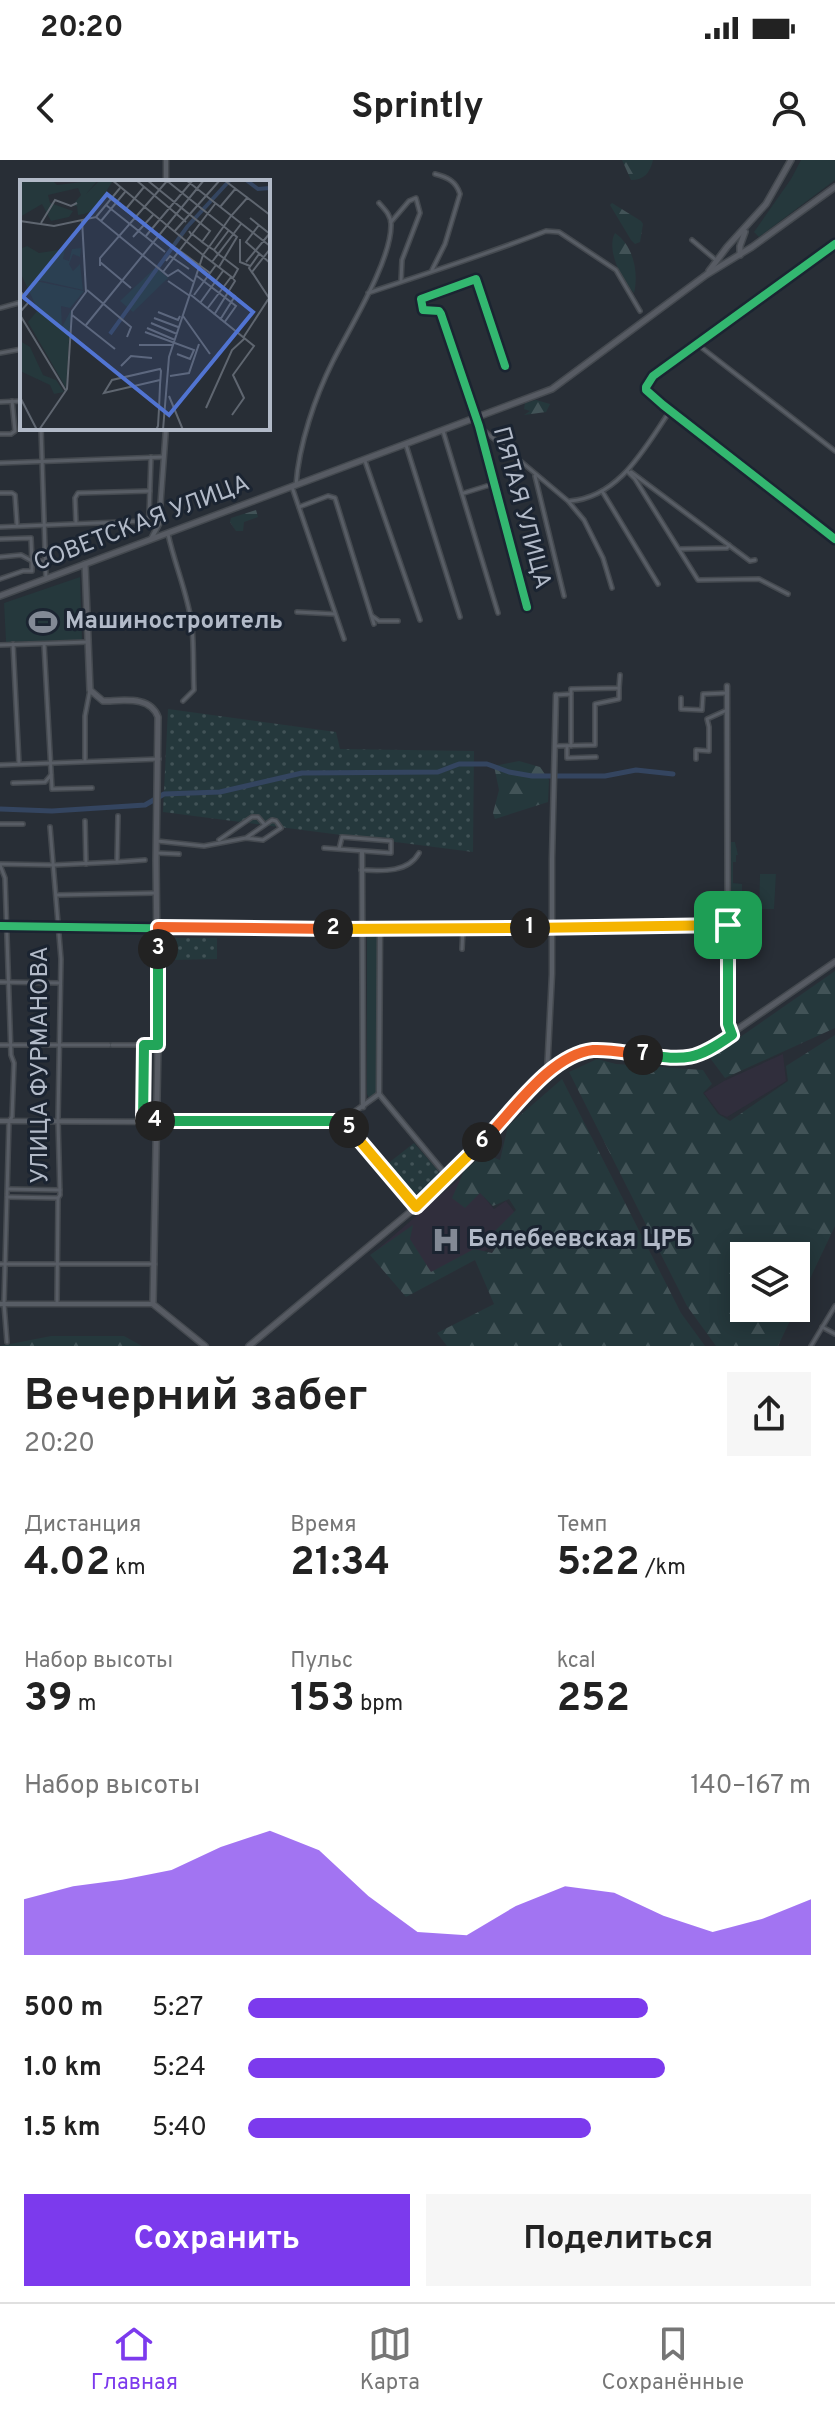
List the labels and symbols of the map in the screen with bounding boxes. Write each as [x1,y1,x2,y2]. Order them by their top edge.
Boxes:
inset map [20,180,270,430]
street label: ПЯТАЯ УЛИЦА [485,424,557,592]
street label: СОВЕТСКАЯ УЛИЦА [30,469,254,579]
sports icon: Машиностроитель [28,607,58,637]
place label: Машиностроитель [65,607,283,637]
pin [694,891,762,959]
pin: 1 [510,908,550,948]
pin: 2 [313,909,353,949]
pin: 3 [138,929,178,969]
street label: УЛИЦА ФУРМАНОВА [26,946,56,1184]
pin: 7 [623,1035,663,1075]
pin: 4 [135,1101,175,1141]
pin: 5 [329,1108,369,1148]
pin: 6 [462,1122,502,1162]
hospital icon: Белебеевская ЦРБ [431,1225,461,1255]
place label: Белебеевская ЦРБ [468,1225,692,1255]

